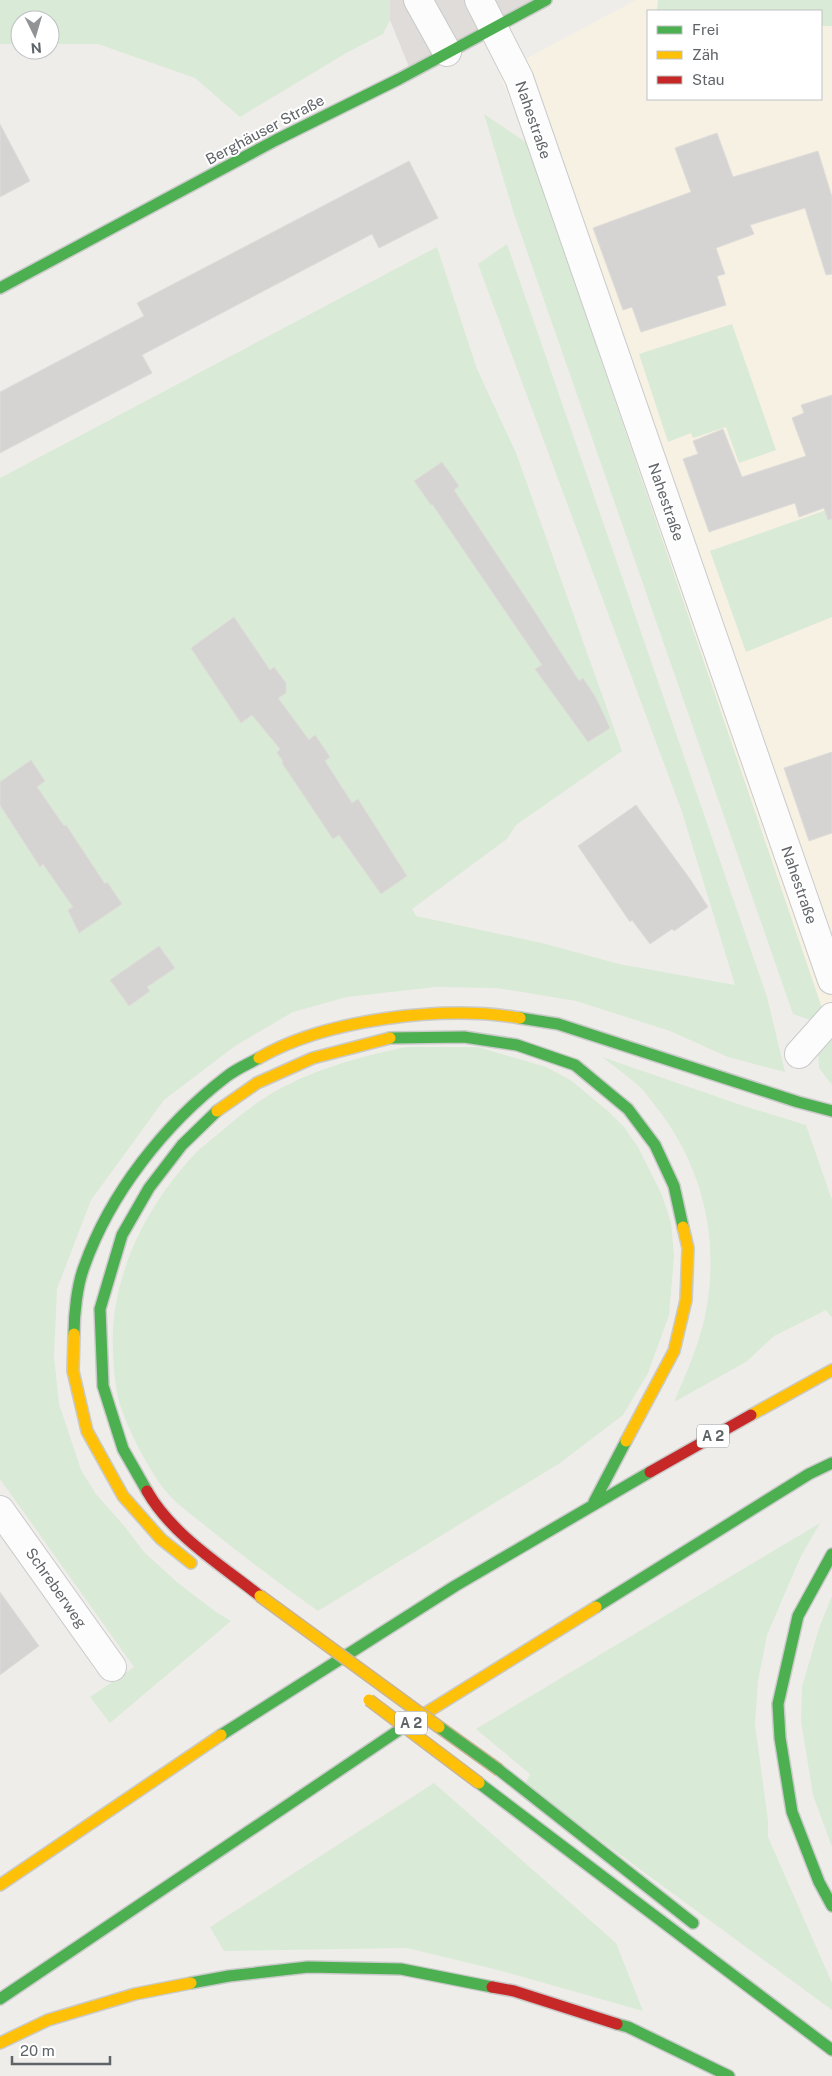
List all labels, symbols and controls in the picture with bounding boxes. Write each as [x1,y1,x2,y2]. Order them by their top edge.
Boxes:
north arrow [10,10,60,60]
legend [647,10,822,100]
text: Frei [692,21,719,38]
text: N [30,40,42,56]
text: Zäh [692,46,719,63]
text: Stau [692,71,725,88]
street label: Nahestraße [512,79,555,161]
street label: Berghäuser Straße [203,91,327,168]
street label: Nahestraße [645,461,688,543]
street label: Nahestraße [778,844,821,926]
road number: A 2 [697,1424,729,1448]
street label: Schreberweg [23,1544,90,1631]
road number: A 2 [395,1712,427,1735]
scale bar [12,2034,110,2066]
text: 20 m [20,2042,55,2059]

